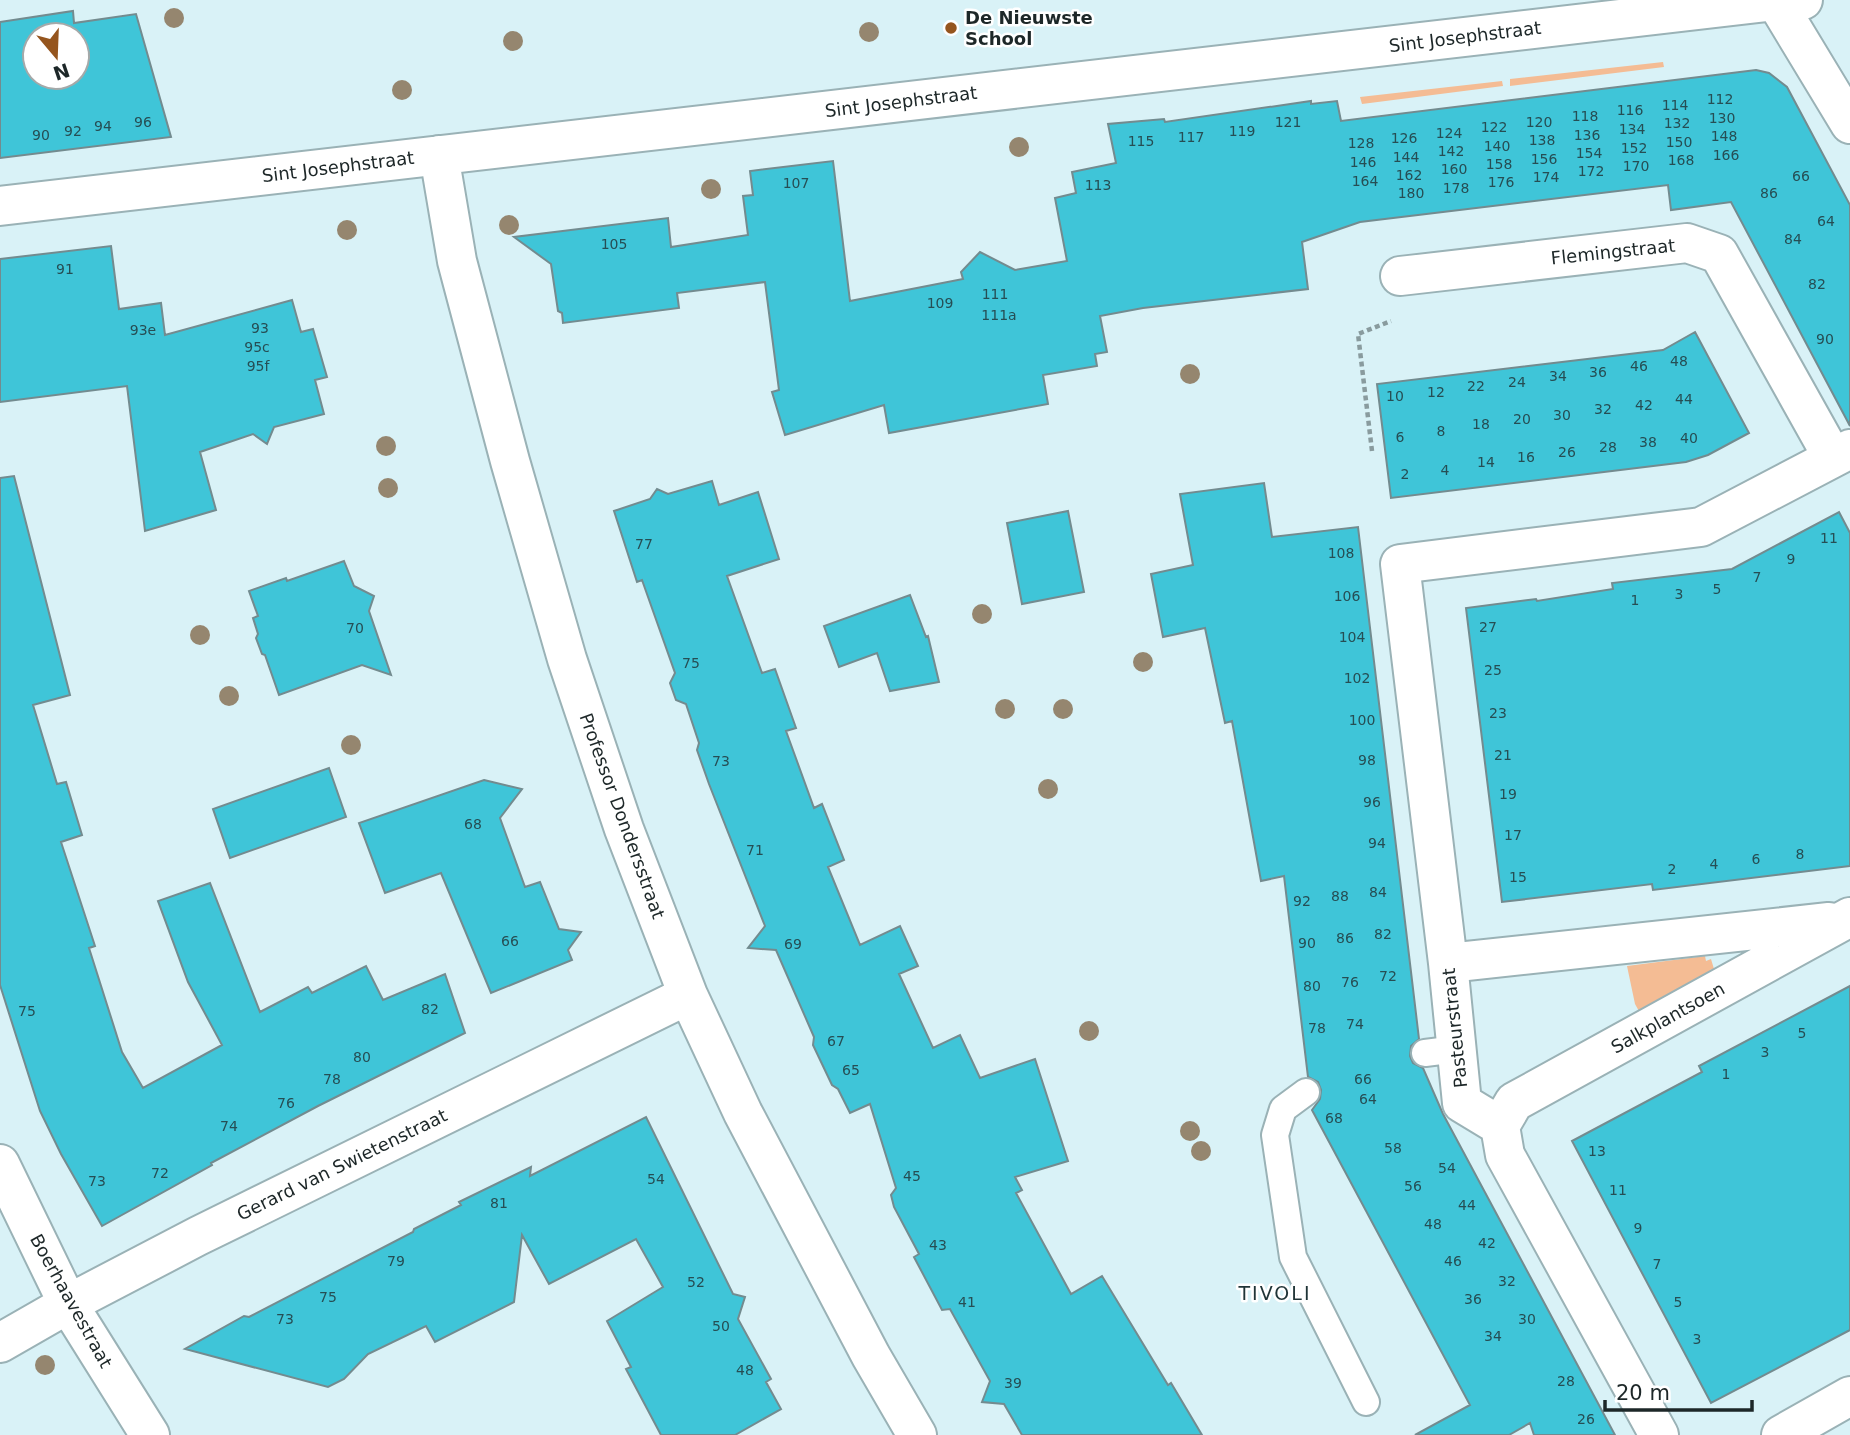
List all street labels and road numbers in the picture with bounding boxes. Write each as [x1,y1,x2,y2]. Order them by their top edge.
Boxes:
street label: Sint Josephstraat [1388,17,1542,56]
street label: Sint Josephstraat [824,82,978,121]
street label: Sint Josephstraat [261,147,415,186]
street label: Flemingstraat [1550,235,1676,268]
street label: Professor Dondersstraat [575,710,670,922]
street label: Pasteurstraat [1438,967,1471,1089]
street label: Salkplantsoen [1607,978,1728,1057]
street label: Gerard van Swietenstraat [233,1104,450,1225]
street label: Boerhaavestraat [26,1230,117,1371]

